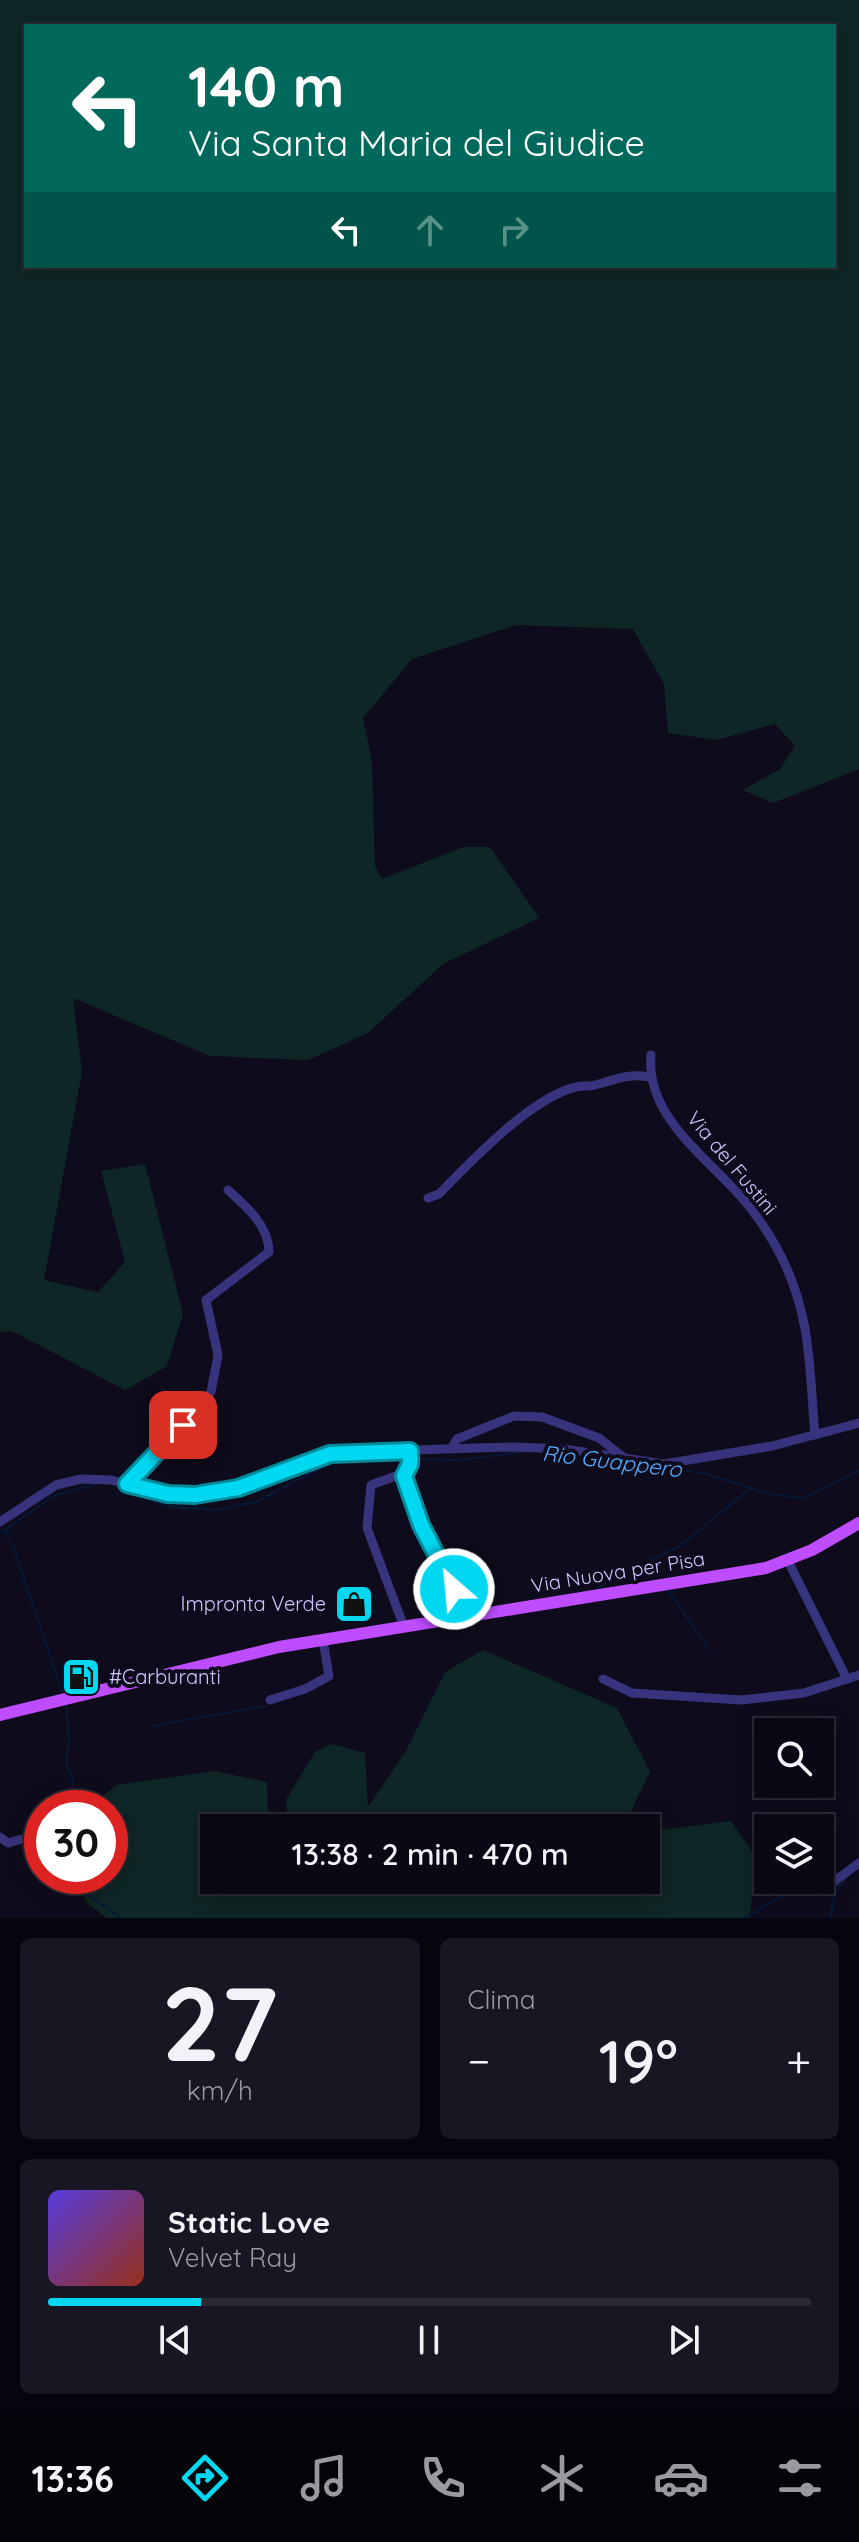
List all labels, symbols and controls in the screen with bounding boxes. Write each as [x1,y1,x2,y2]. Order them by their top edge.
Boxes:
text: 140 m [188,51,344,121]
icon: left [56,56,160,160]
text: Via Santa Maria del Giudice [188,120,645,165]
icon: left [324,208,368,252]
icon: ahead [408,208,452,252]
icon: right [492,208,536,252]
street label: Via del Fustini [682,1106,783,1219]
pin [149,1391,217,1459]
icon: arrive [161,1403,205,1447]
water label: Rio Guappero [541,1439,685,1484]
street label: Via Nuova per Pisa [529,1545,707,1598]
position arrow [412,1547,496,1631]
shop icon: Impronta Verde [333,1583,375,1625]
place label: Impronta Verde [181,1591,326,1616]
fuel station icon: #Carburanti [60,1656,102,1698]
place label: #Carburanti [109,1664,221,1689]
map controls [754,1718,834,1894]
button: search [754,1718,834,1798]
speed limit sign: 30 [24,1790,128,1894]
button: layers [754,1814,834,1894]
text: 13:38 · 2 min · 470 m [291,1835,569,1873]
text: 27 [162,1957,278,2087]
text: Clima [468,1983,536,2016]
text: 19° [599,2023,678,2098]
text: − [468,2033,490,2088]
text: + [786,2033,811,2088]
text: km/h [187,2074,253,2107]
text: Static Love [168,2203,330,2241]
text: Velvet Ray [168,2241,297,2274]
icon: previous [153,2318,197,2362]
icon: pause [407,2318,451,2362]
icon: next [662,2318,706,2362]
icon: directions [177,2450,233,2506]
icon: music [296,2450,352,2506]
icon: phone [415,2450,471,2506]
icon: climate [534,2450,590,2506]
icon: car [653,2450,709,2506]
icon: filters [772,2450,828,2506]
text: 13:36 [31,2456,114,2501]

